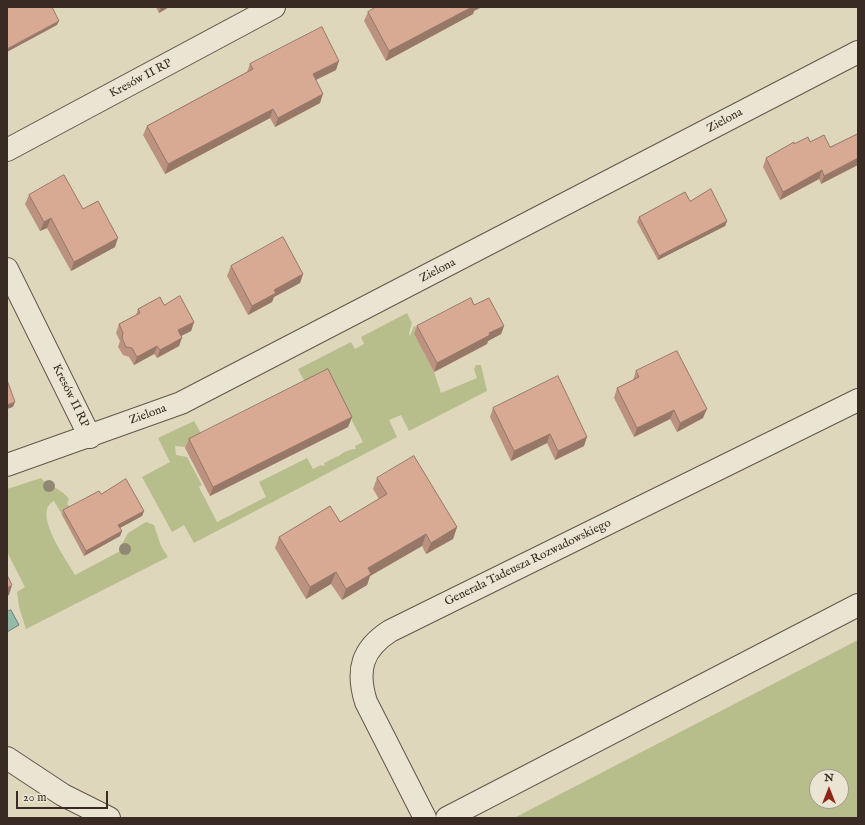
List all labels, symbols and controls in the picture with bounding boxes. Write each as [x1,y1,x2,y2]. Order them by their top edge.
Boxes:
street label: Kresów II RP [107,57,175,101]
street label: Zielona [705,106,745,136]
street label: Zielona [418,256,458,286]
street label: Kresów II RP [48,362,92,430]
street label: Zielona [128,402,168,428]
street label: Generała Tadeusza Rozwadowskiego [442,516,614,610]
north arrow [809,769,849,809]
text: N [824,771,834,785]
scale bar [18,783,110,809]
text: 20 m [23,790,46,805]

